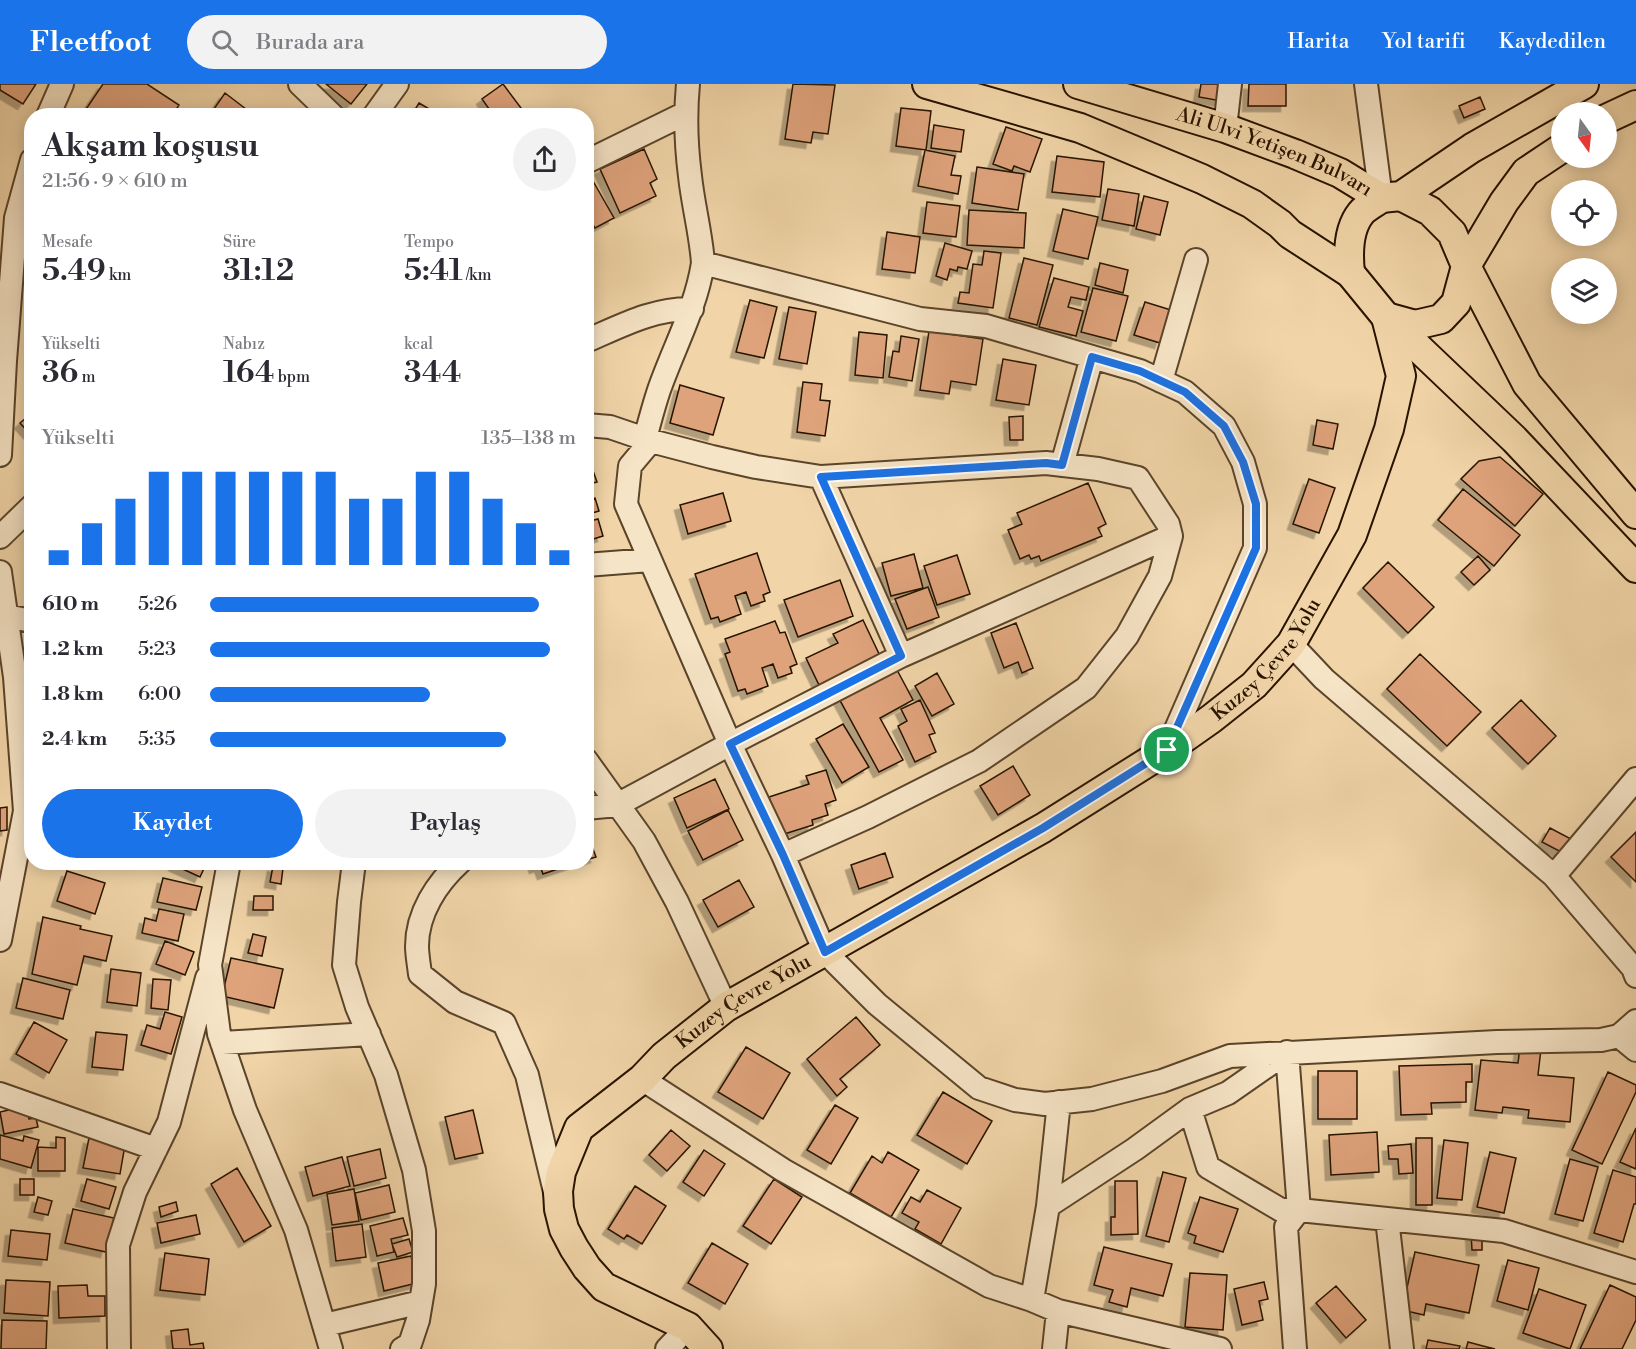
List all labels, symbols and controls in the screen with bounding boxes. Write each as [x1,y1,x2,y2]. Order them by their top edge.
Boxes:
search box [187,15,607,69]
text: Fleetfoot [30,25,151,60]
icon: search [208,26,241,59]
text: Burada ara [256,29,364,56]
text: Harita [1287,29,1349,55]
text: Yol tarifi [1382,29,1466,55]
text: Kaydedilen [1499,29,1606,55]
street label: Ali Ulvi Yetişen Bulvarı [1173,101,1377,202]
north arrow [1551,102,1617,168]
map controls [1551,102,1617,324]
text: Akşam koşusu [42,126,259,167]
button: share [513,128,576,191]
text: 21:56 · 9 × 610 m [42,169,188,194]
button: locate [1551,180,1617,246]
text: Mesafe [42,232,93,252]
text: Süre [223,232,256,252]
text: Tempo [404,232,454,252]
text: 5.49 [42,252,106,290]
text: 31:12 [223,252,294,290]
text: 5:41 [404,252,463,290]
button: layers [1551,258,1617,324]
text: km [106,265,131,285]
text: /km [463,265,491,285]
text: Yükselti [42,334,100,354]
text: Nabız [223,334,265,354]
text: kcal [404,334,433,354]
text: 36 [42,354,78,392]
text: 164 [223,354,274,392]
text: 344 [404,354,461,392]
text: m [78,367,96,387]
text: bpm [274,367,310,387]
text: Yükselti [42,426,115,451]
text: 135–138 m [481,426,576,451]
text: 610 m [42,592,99,617]
text: 5:26 [138,592,177,617]
street label: Kuzey Çevre Yolu [1206,594,1327,726]
text: 1.2 km [42,637,104,662]
text: 5:23 [138,637,176,662]
text: 1.8 km [42,682,104,707]
text: 6:00 [138,682,181,707]
pin [1141,724,1192,775]
text: 2.4 km [42,727,107,752]
text: 5:35 [138,727,176,752]
icon: arrive [1150,733,1183,766]
button: Kaydet [42,789,303,858]
button: Paylaş [315,789,576,858]
street label: Kuzey Çevre Yolu [670,949,816,1055]

